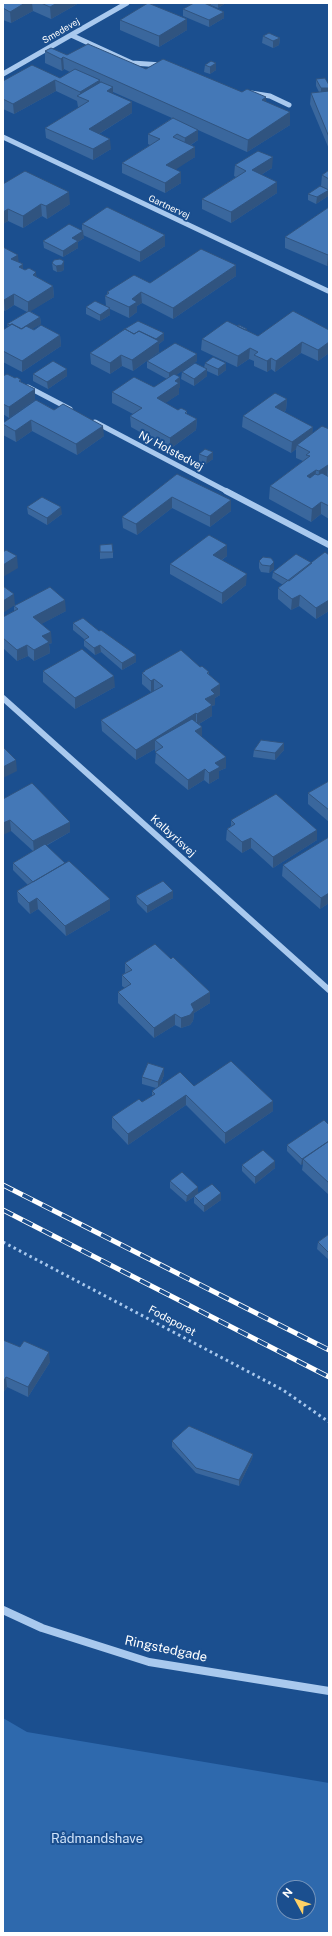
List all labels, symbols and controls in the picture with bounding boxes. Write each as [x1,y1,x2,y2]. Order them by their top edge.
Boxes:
street label: Smedevej [40,16,82,46]
street label: Gartnervej [147,193,191,221]
street label: Ny Holstedvej [136,428,206,474]
street label: Kalbyrisvej [148,812,198,860]
street label: Fodsporet [146,1303,198,1339]
street label: Ringstedgade [123,1633,209,1665]
park label: Rådmandshave [51,1831,143,1847]
north arrow [276,1880,316,1920]
text: N [280,1886,295,1900]

